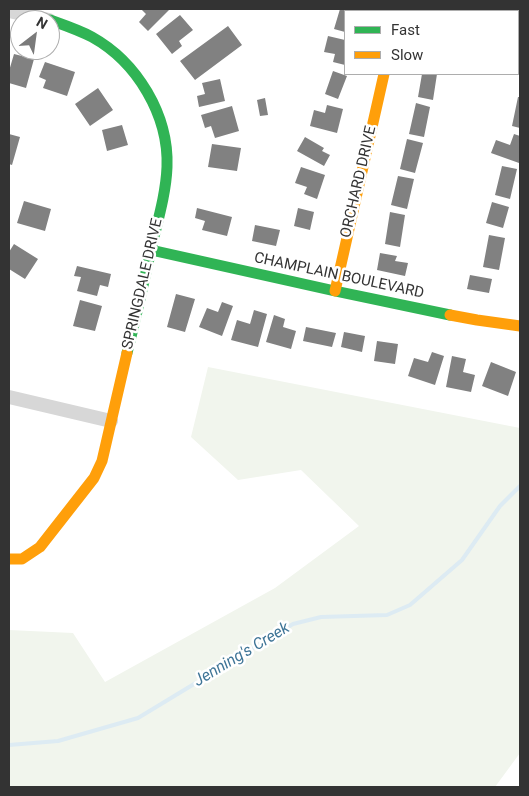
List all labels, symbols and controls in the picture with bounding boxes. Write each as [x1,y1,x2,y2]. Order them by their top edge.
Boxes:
north arrow [10,10,60,60]
legend [344,10,519,75]
text: N [34,13,50,32]
text: Fast [391,21,420,39]
text: Slow [391,46,423,64]
street label: ORCHARD DRIVE [337,124,381,240]
street label: SPRINGDALE DRIVE [119,217,167,351]
street label: CHAMPLAIN BOULEVARD [252,249,426,303]
water label: Jenning's Creek [191,619,293,691]

